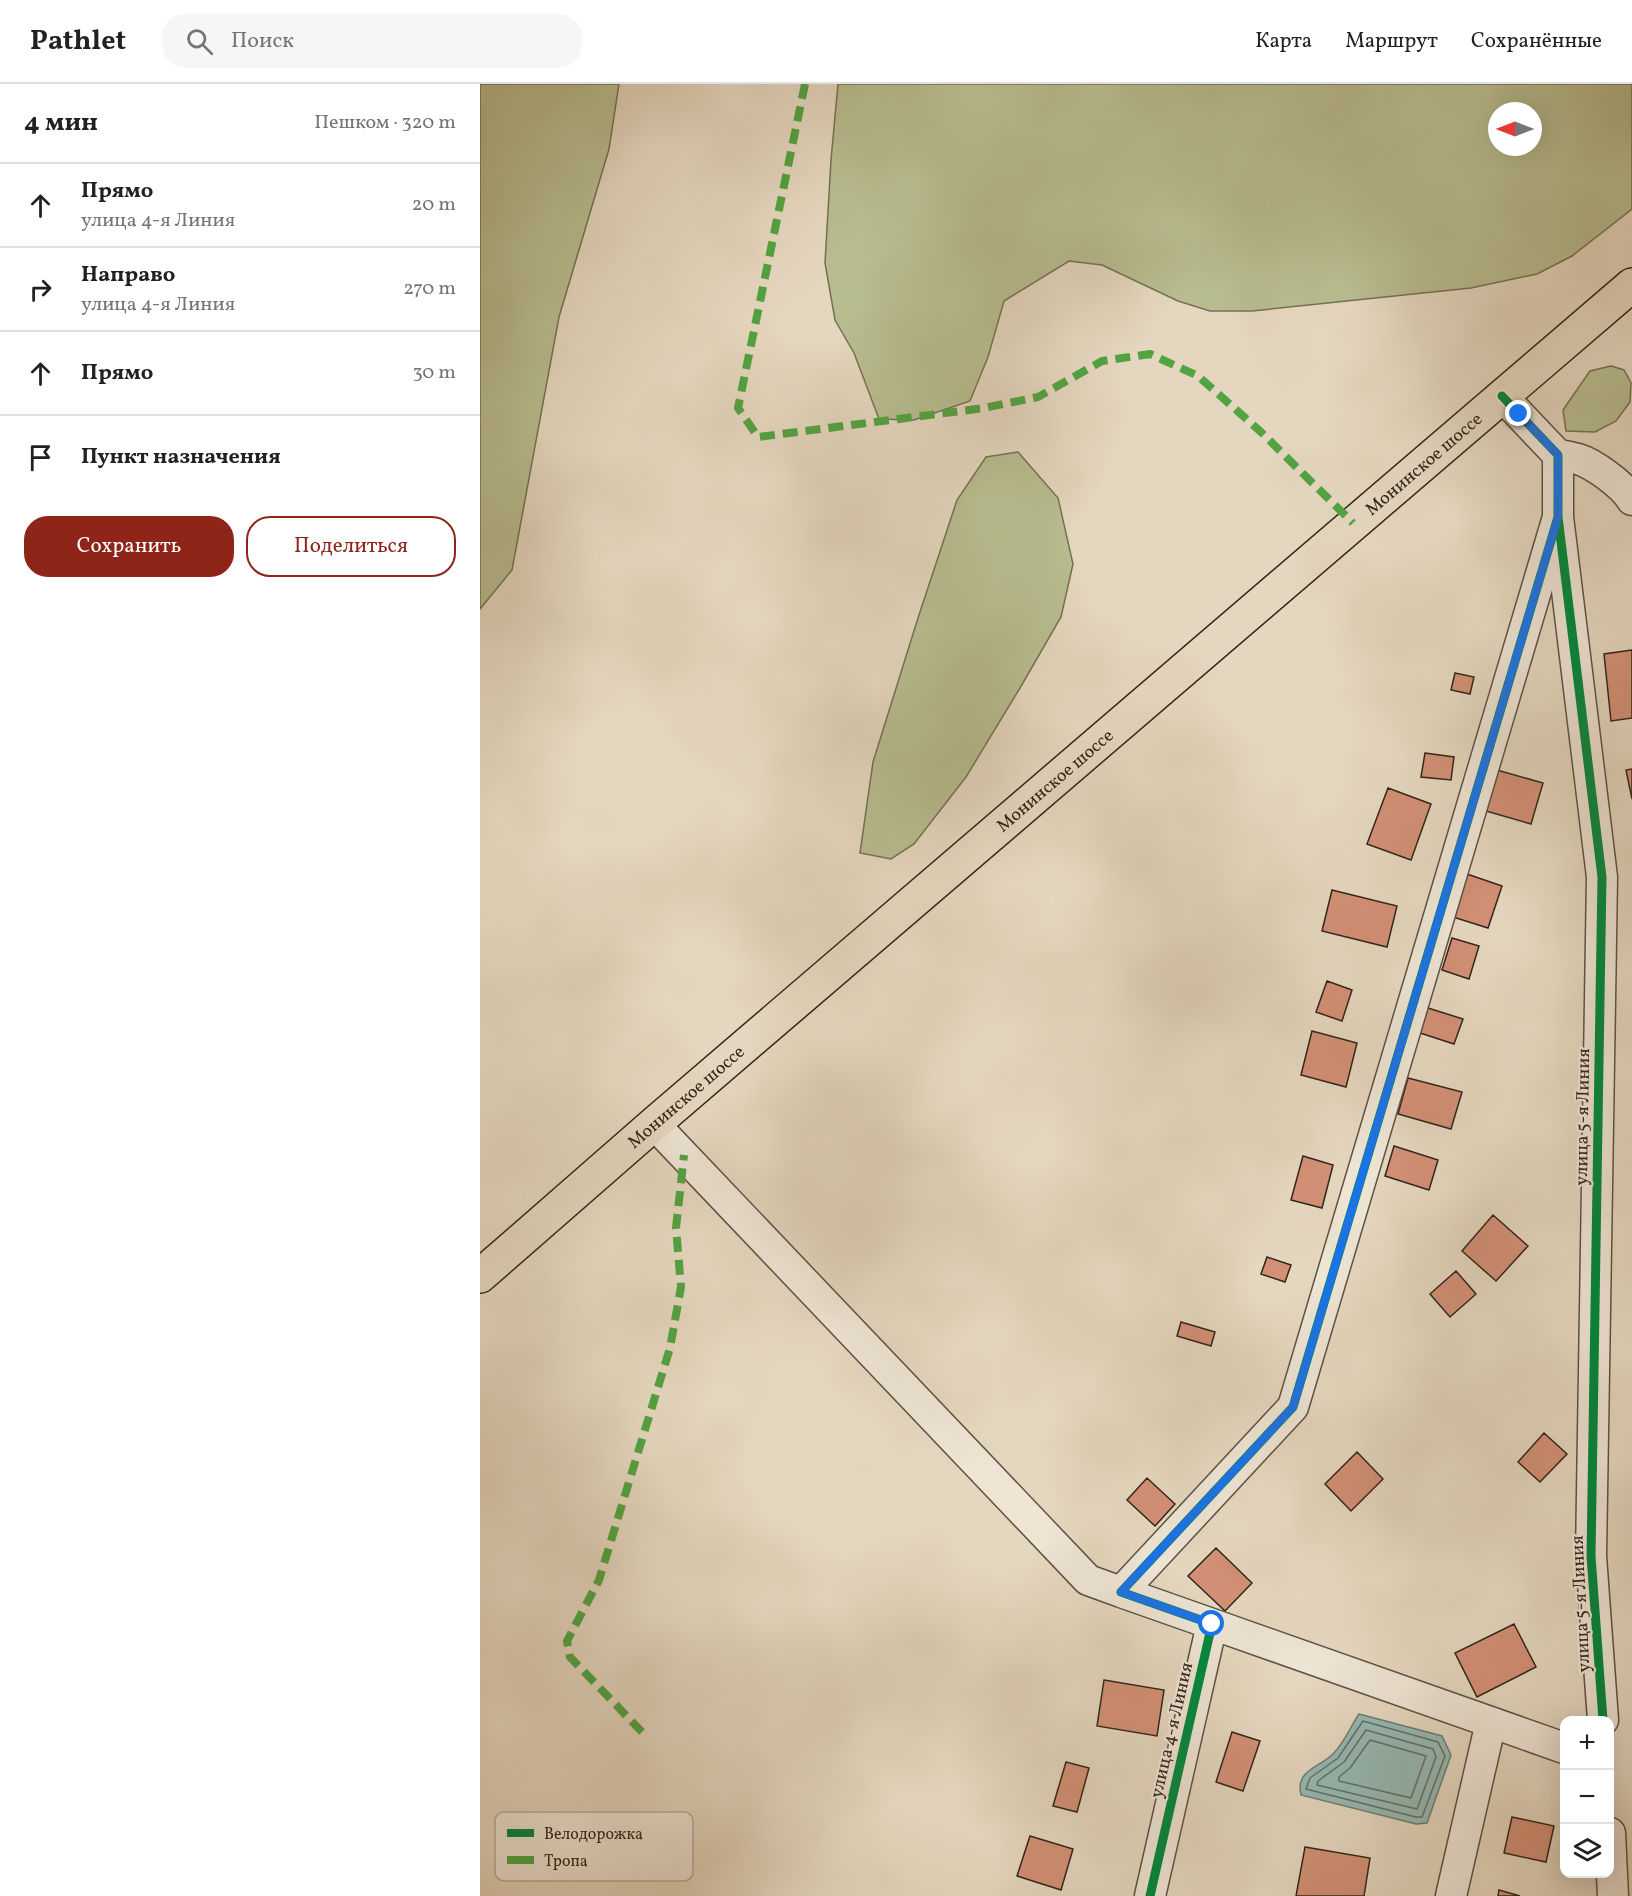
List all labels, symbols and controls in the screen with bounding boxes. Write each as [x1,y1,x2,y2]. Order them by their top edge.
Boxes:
search box [162,14,582,68]
text: Pathlet [30,22,126,61]
icon: search [183,25,216,58]
text: Поиск [231,26,294,57]
text: Карта [1255,27,1312,56]
text: Маршрут [1345,27,1438,56]
text: Сохранённые [1471,27,1602,56]
north arrow [1488,102,1542,156]
text: 4 мин [24,105,98,141]
text: Пешком · 320 m [314,109,456,137]
text: Прямо [81,176,153,207]
icon: ahead [24,189,57,222]
text: 20 m [412,191,456,219]
text: улица 4-я Линия [81,207,235,235]
text: Направо [81,260,175,291]
icon: right [24,273,57,306]
text: 270 m [403,275,456,303]
text: улица 4-я Линия [81,291,235,319]
icon: ahead [24,357,57,390]
text: Прямо [81,358,153,389]
text: 30 m [412,359,456,387]
route end [1505,400,1531,426]
street label: Монинское шоссе [1361,408,1489,522]
icon: arrive [24,441,57,474]
text: Пункт назначения [81,442,281,473]
button: Сохранить [24,516,234,577]
button: Поделиться [246,516,456,577]
street label: Монинское шоссе [992,724,1120,839]
street label: Монинское шоссе [623,1040,751,1155]
street label: улица 5-я Линия [1570,1048,1597,1186]
street label: улица 5-я Линия [1565,1535,1598,1673]
route start [1198,1610,1224,1636]
street label: улица 4-я Линия [1145,1660,1200,1801]
map controls [1560,1716,1614,1878]
button: + [1560,1716,1614,1770]
button: − [1560,1770,1614,1824]
legend [495,1812,693,1881]
text: Велодорожка [544,1824,643,1846]
button: layers [1560,1824,1614,1878]
text: Тропа [544,1851,588,1873]

